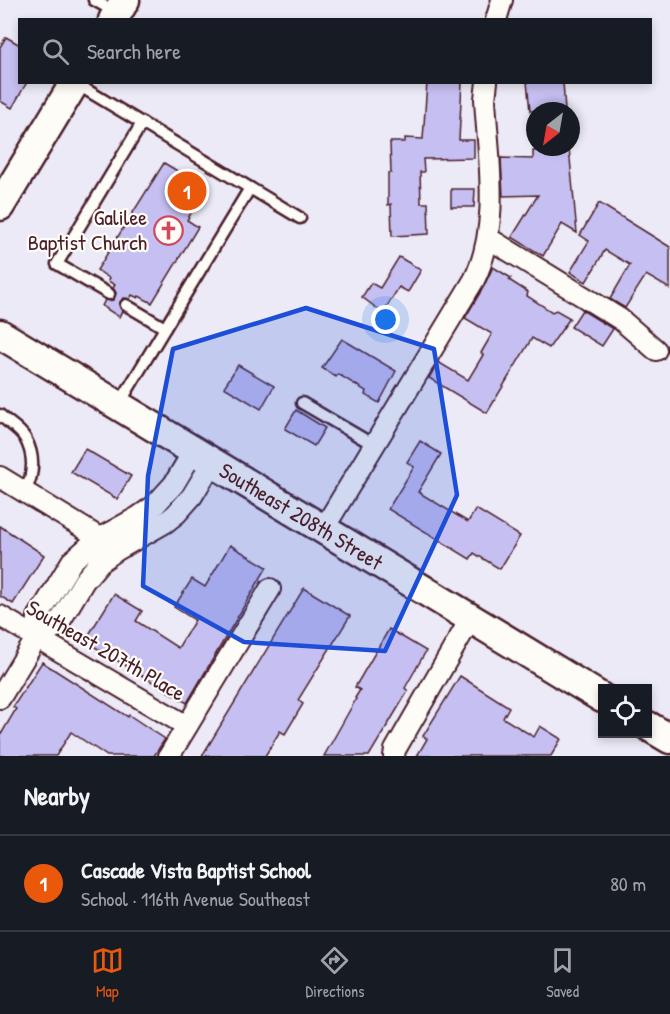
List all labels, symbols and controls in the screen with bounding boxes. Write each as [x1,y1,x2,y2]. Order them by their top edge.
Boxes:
search box [18,18,652,84]
icon: search [39,35,72,68]
text: Search here [87,36,181,66]
north arrow [526,102,580,156]
pin: 1 [168,168,207,213]
place label: Galilee Baptist Church [28,202,147,257]
church icon: Galilee Baptist Church [152,214,184,246]
your location [371,305,400,334]
street label: Southeast 208th Street [214,455,389,577]
street label: Southeast 207th Place [21,592,191,708]
map controls [598,684,652,738]
button: locate [598,684,652,738]
text: Nearby [24,778,90,813]
text: Cascade Vista Baptist School [81,855,311,885]
text: 1 [40,870,47,897]
text: 80 m [610,870,646,897]
text: School · 116th Avenue Southeast [81,885,310,912]
tab: Map [91,944,124,1002]
tab: Directions [306,944,364,1002]
tab: Saved [546,944,579,1002]

